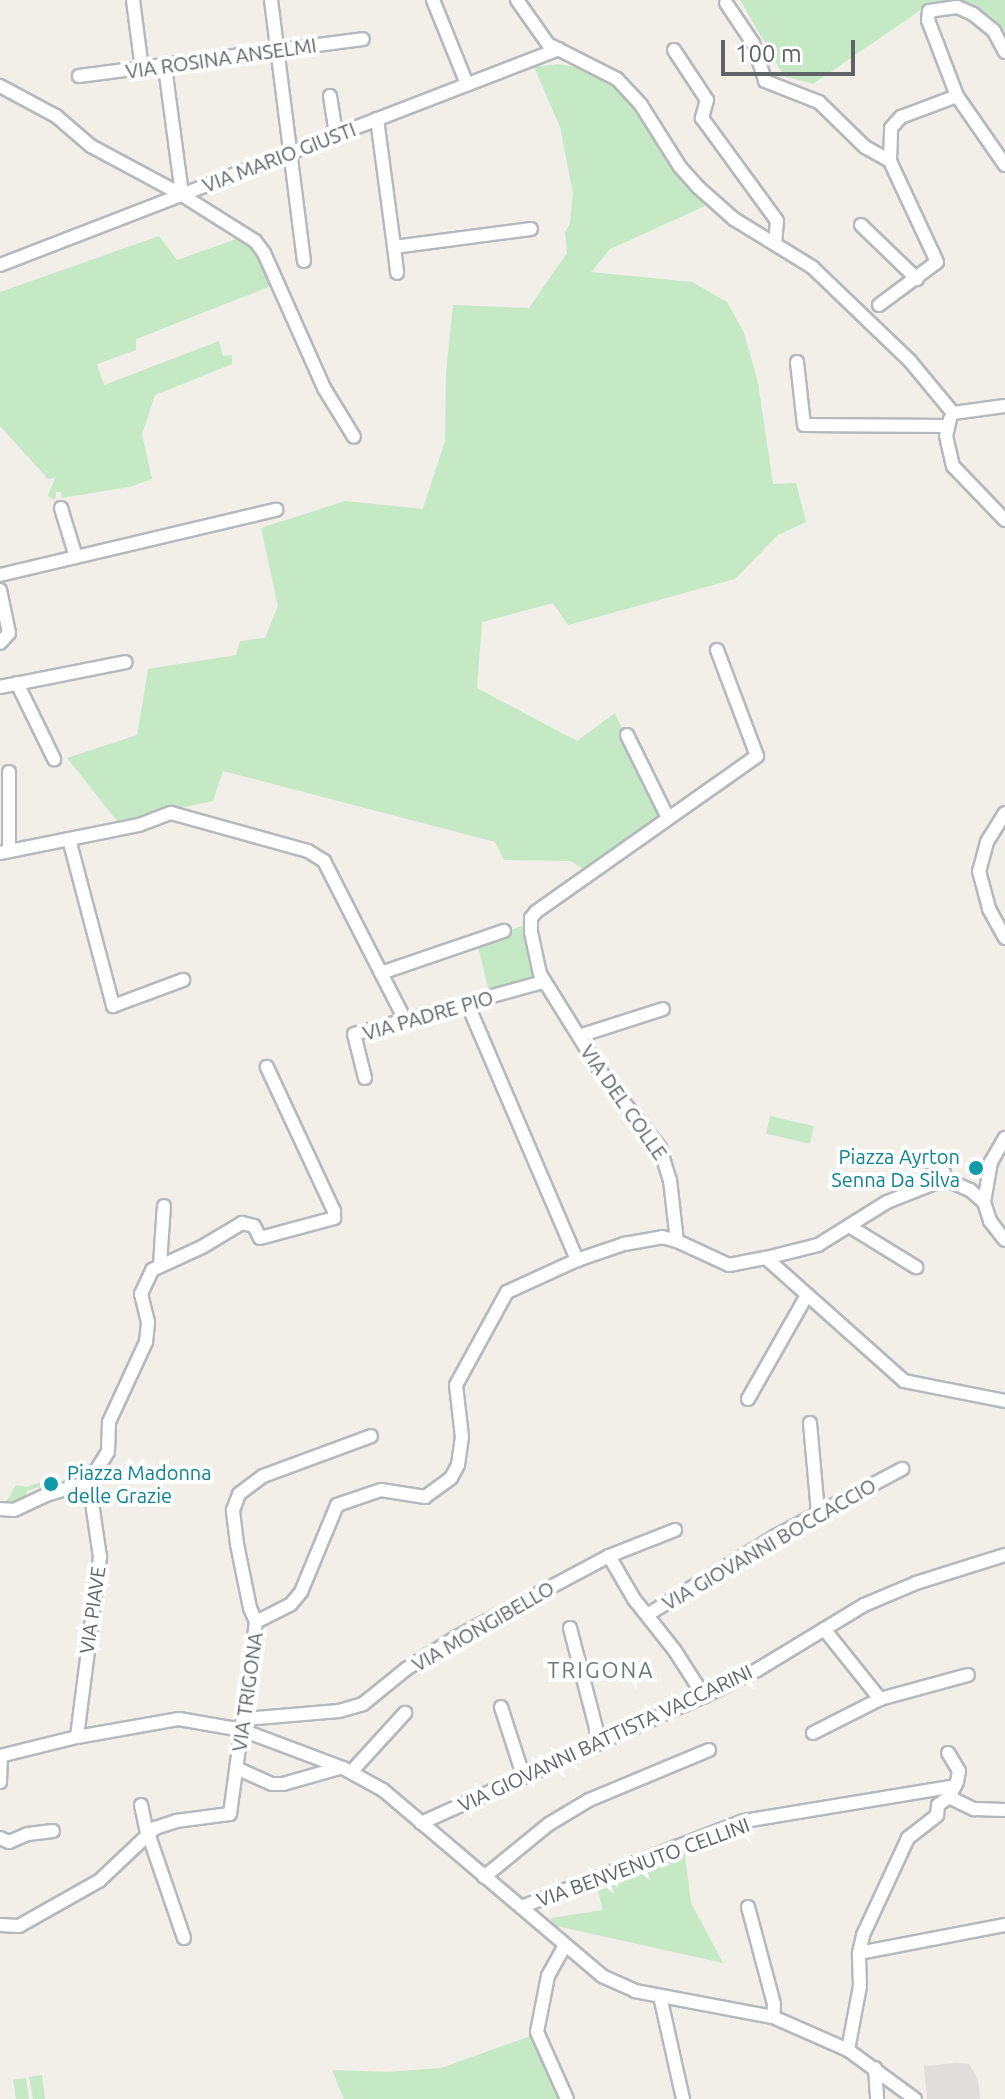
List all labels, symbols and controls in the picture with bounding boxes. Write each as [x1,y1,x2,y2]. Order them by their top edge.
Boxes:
scale bar [725,24,859,74]
street label: VIA ROSINA ANSELMI [124,33,318,83]
text: 100 m [735,40,802,67]
street label: VIA MARIO GIUSTI [199,117,359,197]
street label: VIA PADRE PIO [360,985,496,1045]
street label: VIA DEL COLLE [576,1040,672,1164]
place label: Piazza Ayrton Senna Da Silva [831,1144,960,1191]
marker: Piazza Ayrton Senna Da Silva [967,1159,985,1177]
place label: Piazza Madonna delle Grazie [67,1460,211,1507]
street label: VIA GIOVANNI BOCCACCIO [658,1473,880,1615]
marker: Piazza Madonna delle Grazie [42,1475,60,1493]
street label: VIA PIAVE [74,1565,110,1655]
street label: VIA MONGIBELLO [408,1576,558,1676]
street label: VIA TRIGONA [227,1631,267,1753]
district label: TRIGONA [547,1657,655,1683]
street label: VIA GIOVANNI BATTISTA VACCARINI [454,1659,756,1817]
street label: VIA BENVENUTO CELLINI [533,1812,753,1912]

